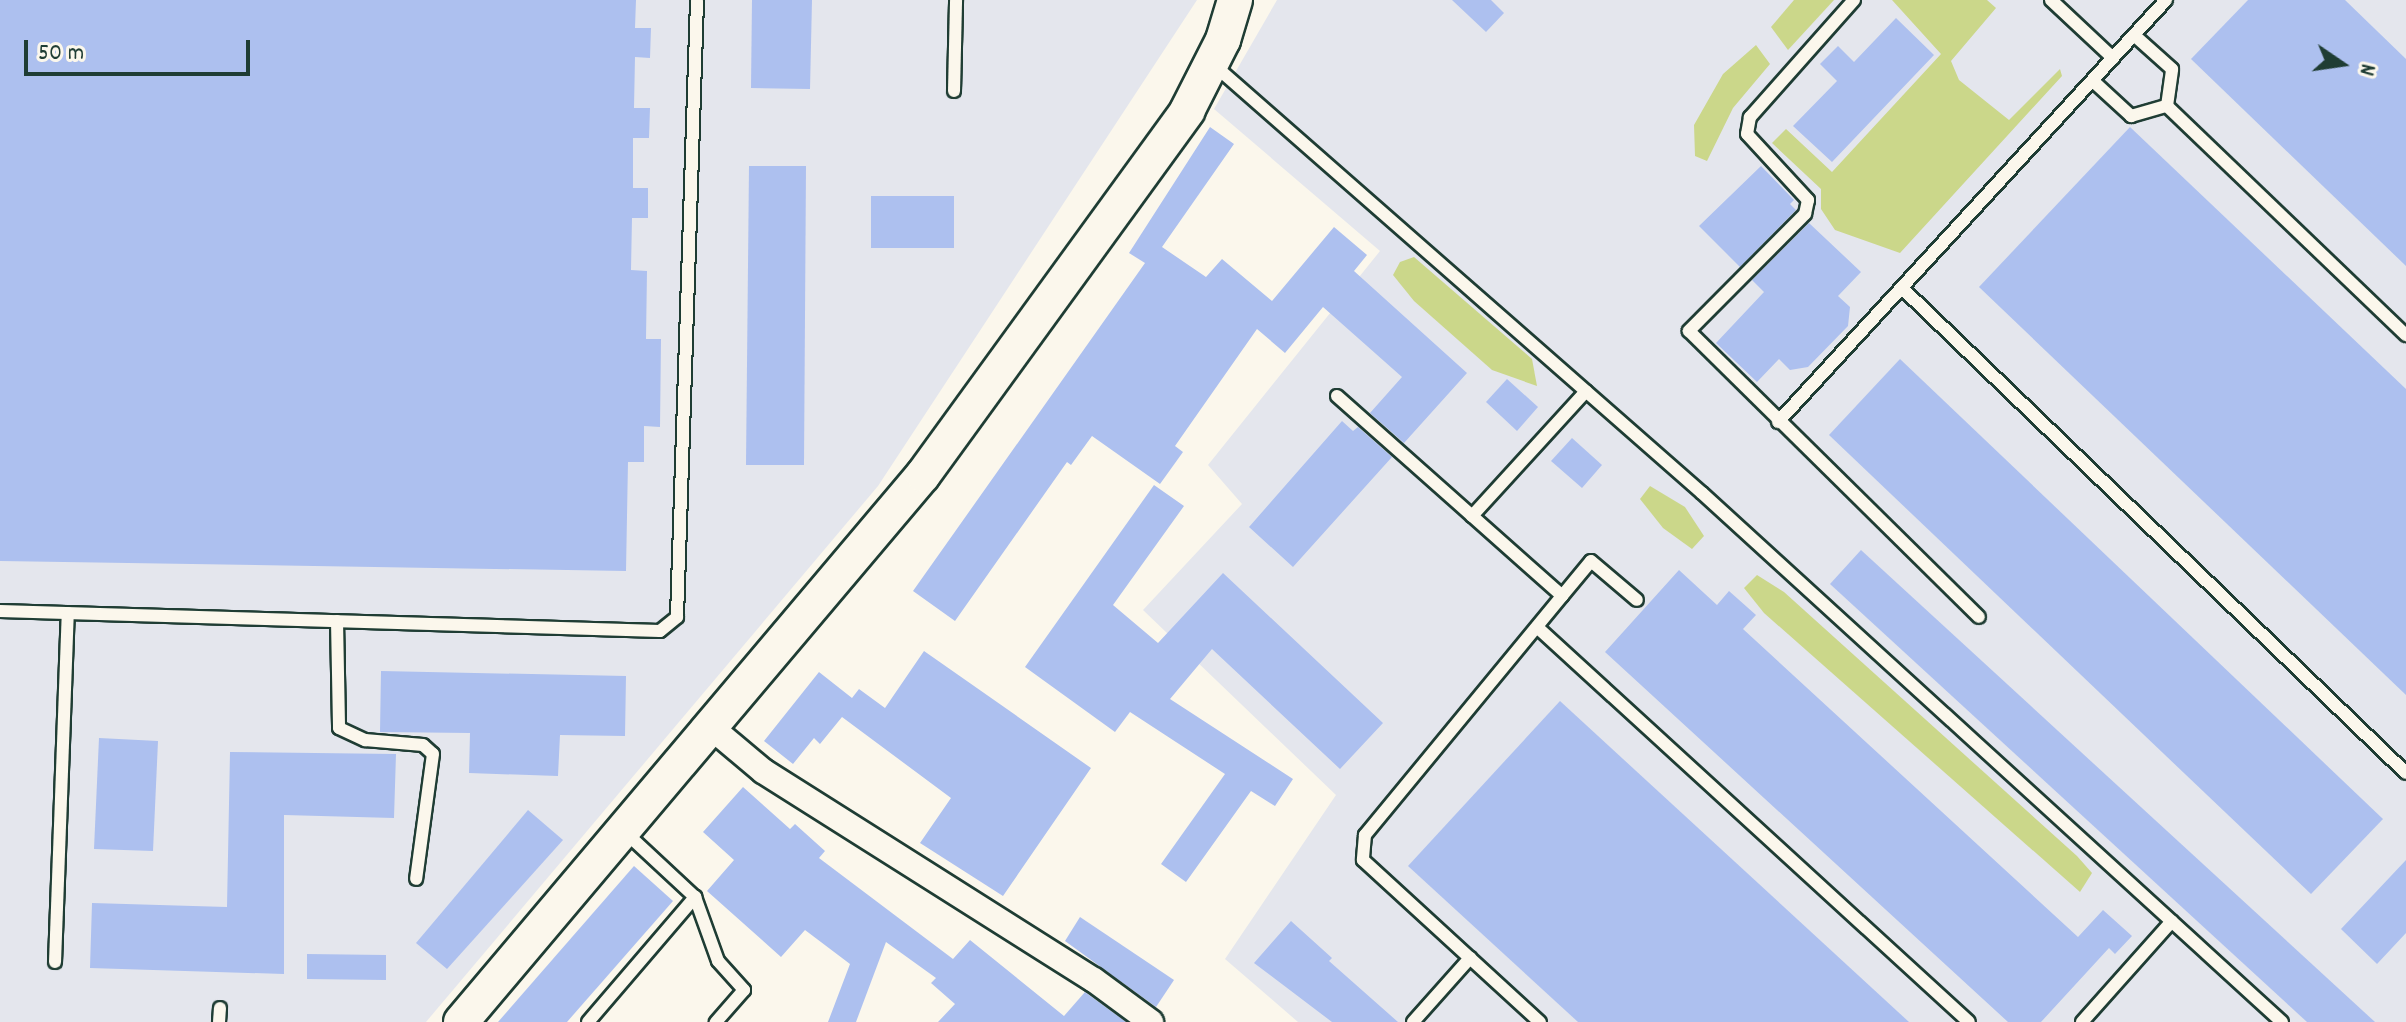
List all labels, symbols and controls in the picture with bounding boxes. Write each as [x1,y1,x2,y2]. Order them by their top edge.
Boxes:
scale bar [28,24,254,74]
north arrow [2302,24,2382,104]
text: 50 m [38,37,84,71]
text: N [2350,61,2382,78]

